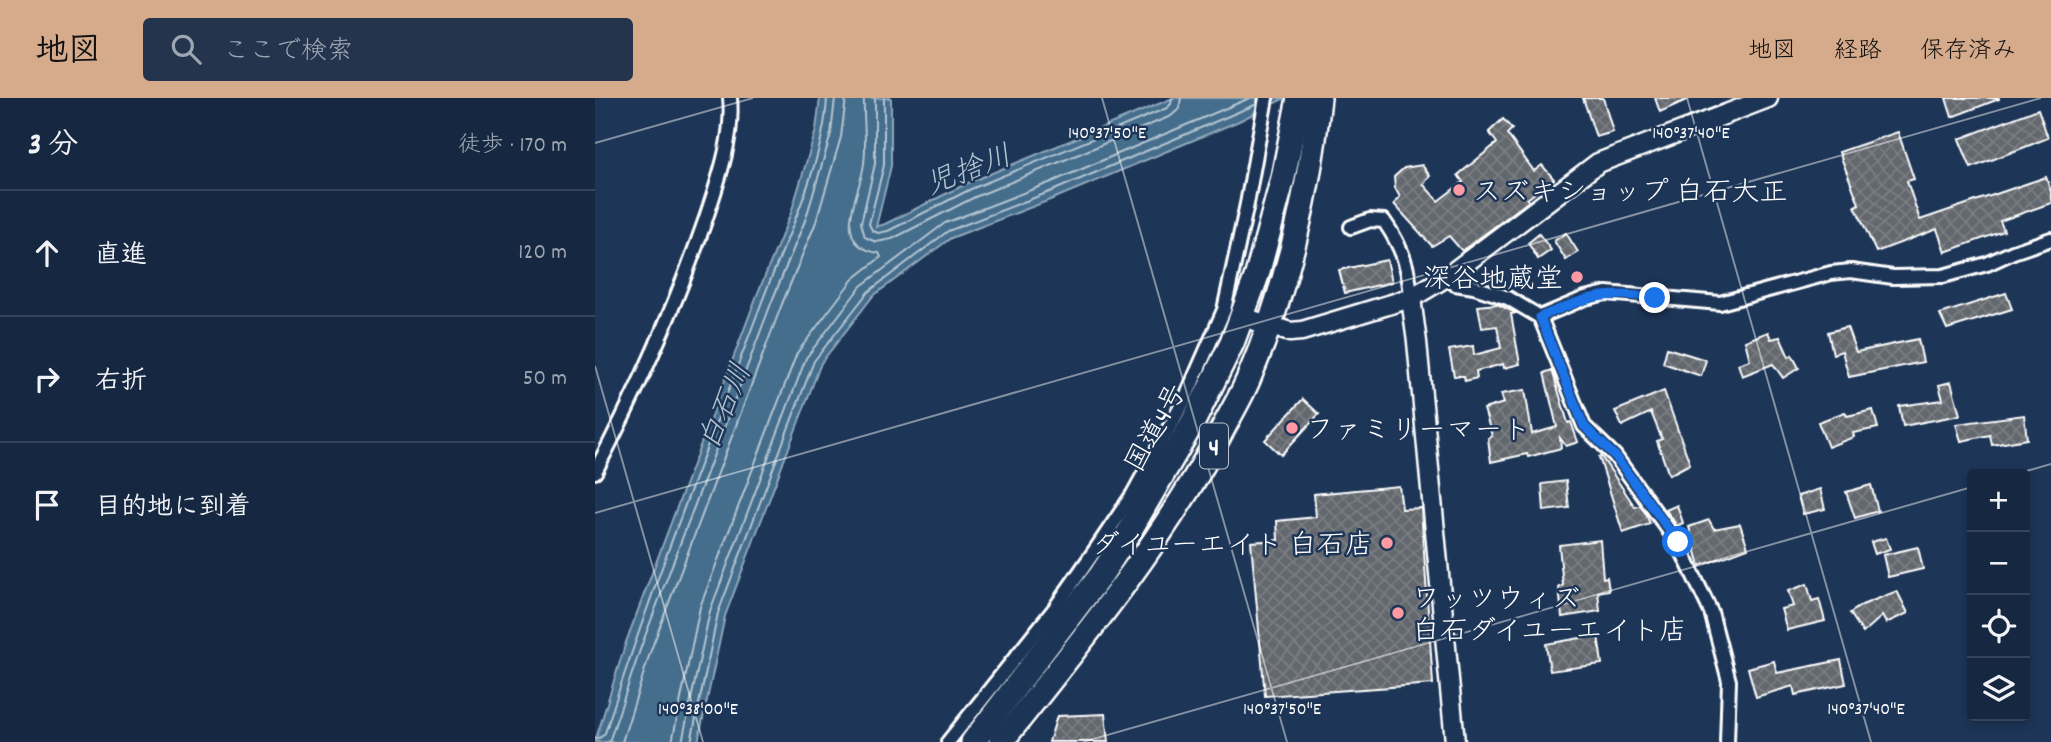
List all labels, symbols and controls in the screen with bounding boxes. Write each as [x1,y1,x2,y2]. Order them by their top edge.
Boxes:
search box [143,18,633,81]
text: 地図 [35,30,101,77]
icon: search [167,30,205,68]
text: ここで検索 [223,34,353,71]
text: 地図 [1748,35,1796,69]
text: 経路 [1834,35,1882,69]
text: 保存済み [1920,35,2016,69]
text: 140°37'50"E [1068,122,1146,147]
text: 140°37'40"E [1652,122,1730,147]
text: 3 分 [28,126,78,169]
text: 徒歩 · 170 m [458,130,567,163]
water label: 児捨川 [920,137,1019,209]
place label: スズキショップ 白石大正 [1473,175,1787,215]
marker: スズキショップ 白石大正 [1451,182,1467,198]
icon: ahead [28,234,66,272]
text: 120 m [518,237,567,270]
text: 直進 [95,238,147,275]
place label: 深谷地蔵堂 [1423,262,1563,302]
marker: 深谷地蔵堂 [1569,269,1585,285]
route end [1639,282,1670,313]
water label: 白石川 [691,358,766,458]
icon: right [28,360,66,398]
text: 50 m [523,363,567,396]
text: 右折 [95,364,147,401]
street label: 国道4号 [1118,378,1199,481]
place label: ファミリーマート [1306,413,1531,453]
marker: ファミリーマート [1284,420,1300,436]
road number: 4 [1200,424,1228,468]
map controls [1967,469,2030,721]
button: + [1967,469,2030,532]
icon: arrive [28,486,66,524]
text: 目的地に到着 [95,490,251,527]
route start [1662,526,1693,557]
place label: ダイユーエイト 白石店 [1092,528,1373,568]
button: − [1967,532,2030,595]
marker: ダイユーエイト 白石店 [1379,535,1395,551]
place label: ワッツウィズ 白石ダイユーエイト店 [1412,582,1687,654]
button: locate [1967,595,2030,658]
marker: ワッツウィズ 白石ダイユーエイト店 [1390,605,1406,621]
button: layers [1967,658,2030,721]
text: 140°38'00"E [658,698,738,723]
text: 140°37'50"E [1243,698,1321,723]
text: 140°37'40"E [1827,698,1905,723]

